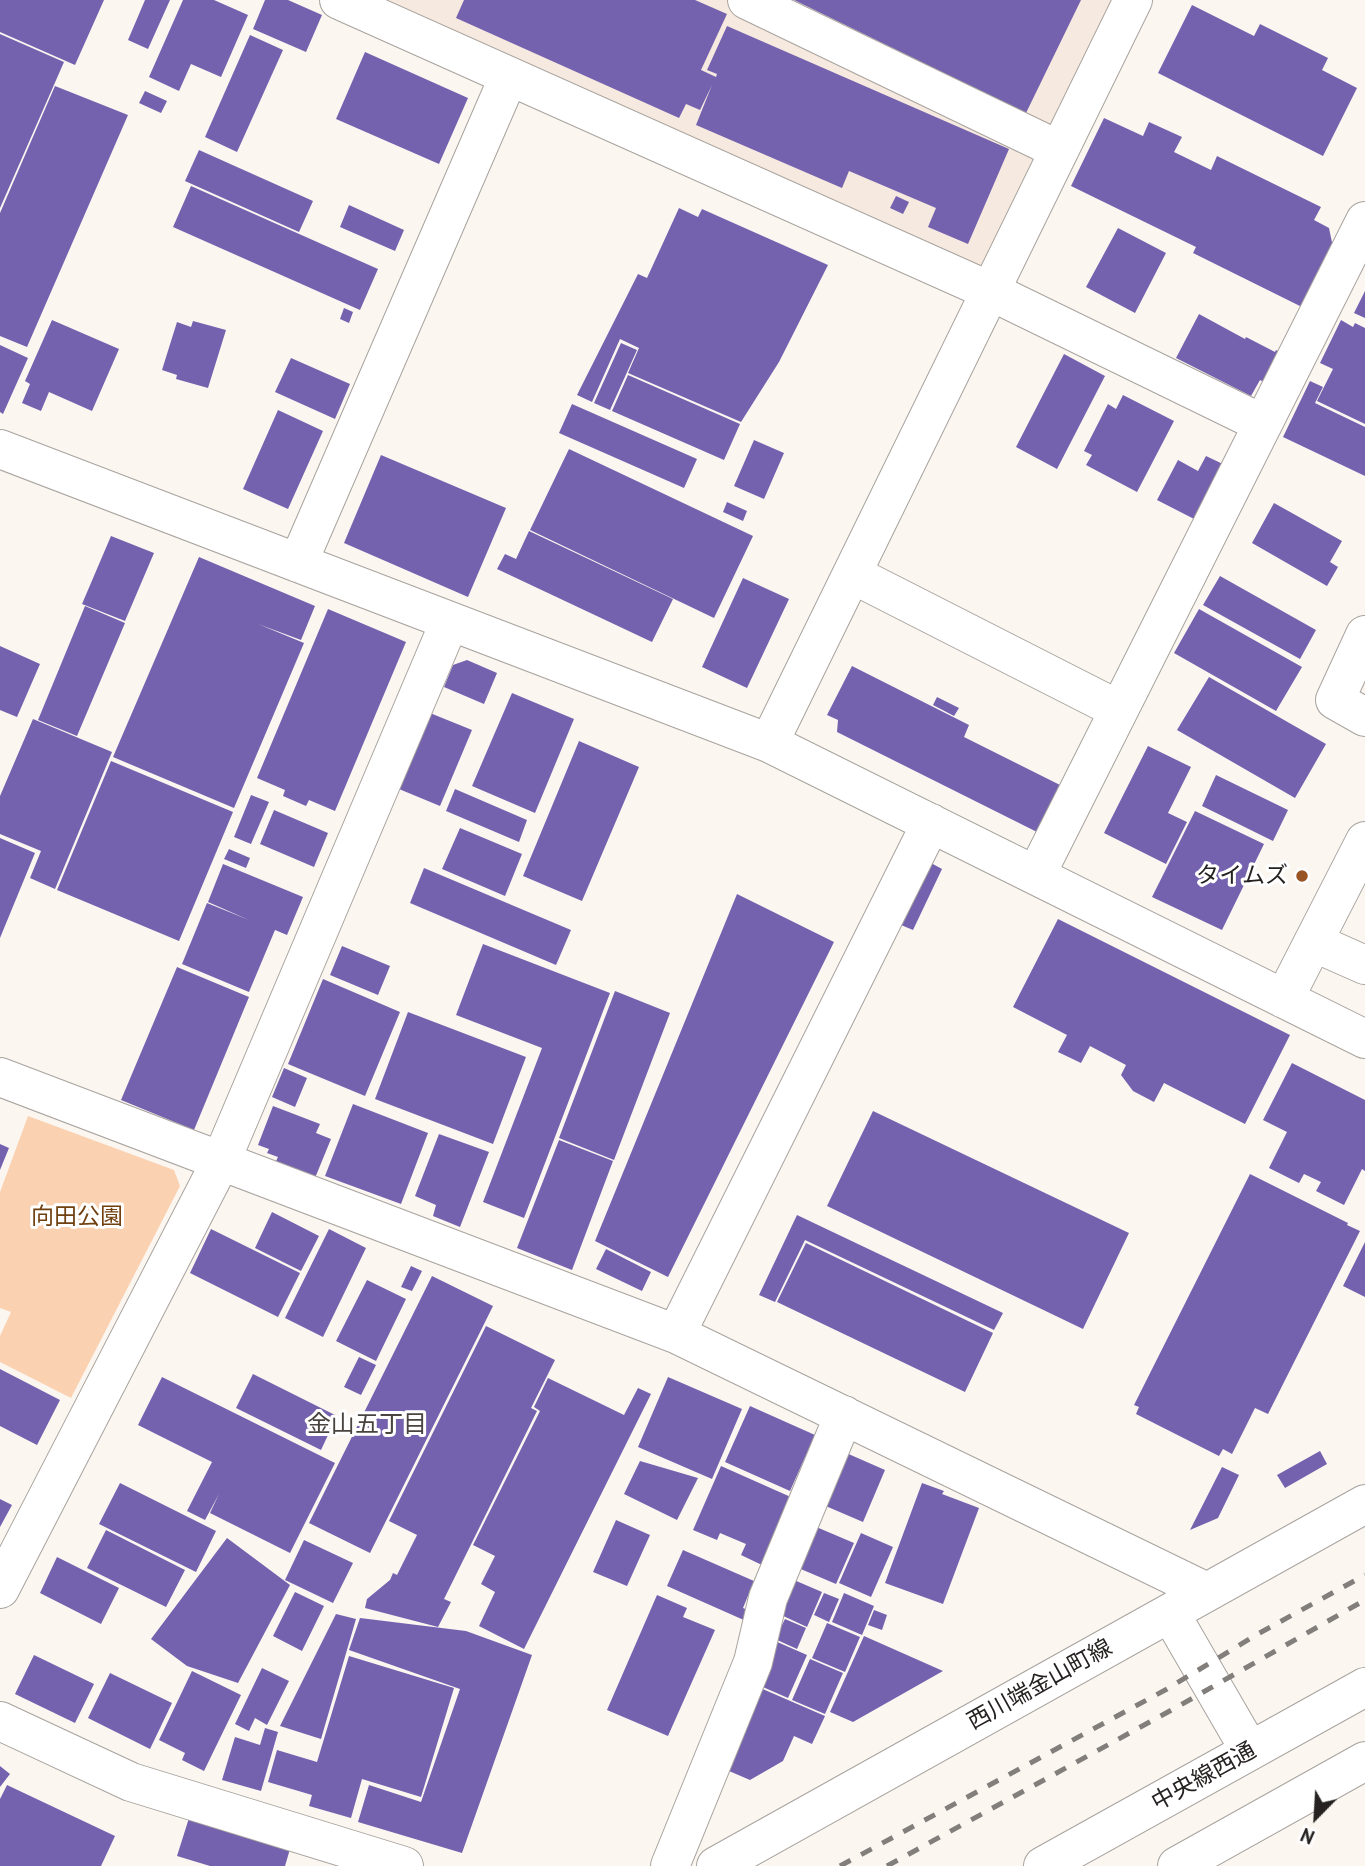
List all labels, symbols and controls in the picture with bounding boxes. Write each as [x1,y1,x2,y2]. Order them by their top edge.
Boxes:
place label: タイムズ [1196,862,1288,890]
marker: タイムズ [1294,868,1310,884]
park label: 向田公園 [31,1203,123,1231]
district label: 金山五丁目 [307,1411,427,1439]
street label: 西川端金山町線 [963,1634,1117,1736]
street label: 中央線西通 [1147,1737,1261,1817]
north arrow [1281,1782,1351,1852]
text: N [1297,1823,1318,1850]

